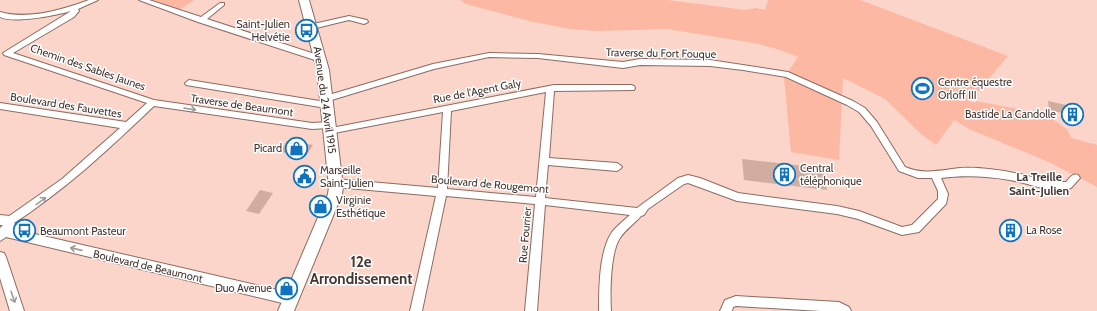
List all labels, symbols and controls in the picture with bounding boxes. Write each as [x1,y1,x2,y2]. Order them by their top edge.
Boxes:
place label: Saint-Julien Helvétie [236,17,290,44]
bus stop icon: Saint-Julien Helvétie [293,17,319,43]
street label: Chemin des Sables Jaunes [29,41,148,93]
street label: Avenue du 24 Avril 1915 [311,45,339,155]
street label: Traverse du Fort Fouque [606,45,717,61]
sports icon: Centre équestre Orloff III [909,75,935,101]
place label: Centre équestre Orloff III [938,75,1012,102]
street label: Rue de l'Agent Galy [432,76,523,106]
street label: Boulevard des Fauvettes [9,89,123,121]
street label: Traverse de Beaumont [190,91,294,119]
building icon: Bastide La Candolle [1059,101,1085,127]
one-way arrow [183,105,196,113]
place label: Bastide La Candolle [965,107,1056,121]
shop icon: Picard [284,135,310,161]
place label: Picard [254,141,282,155]
building icon: Central téléphonique [771,161,797,187]
place label: Central téléphonique [800,161,862,188]
public building icon: Marseille Saint-Julien [291,163,317,189]
place label: Marseille Saint-Julien [320,163,374,190]
district label: La Treille Saint-Julien [1009,169,1069,198]
street label: Boulevard de Rougemont [431,172,550,196]
shop icon: Virginie Esthétique [308,193,334,219]
place label: Virginie Esthétique [336,193,386,220]
one-way arrow [35,197,46,205]
street label: Rue Fourrier [516,206,534,263]
building icon: La Rose [997,217,1023,243]
bus stop icon: Beaumont Pasteur [11,218,37,244]
place label: La Rose [1026,223,1062,237]
place label: Beaumont Pasteur [40,224,126,238]
one-way arrow [70,244,83,252]
street label: Boulevard de Beaumont [92,247,204,285]
district label: 12e Arrondissement [310,253,412,288]
shop icon: Duo Avenue [274,275,300,301]
place label: Duo Avenue [215,281,272,295]
one-way arrow [10,291,17,304]

